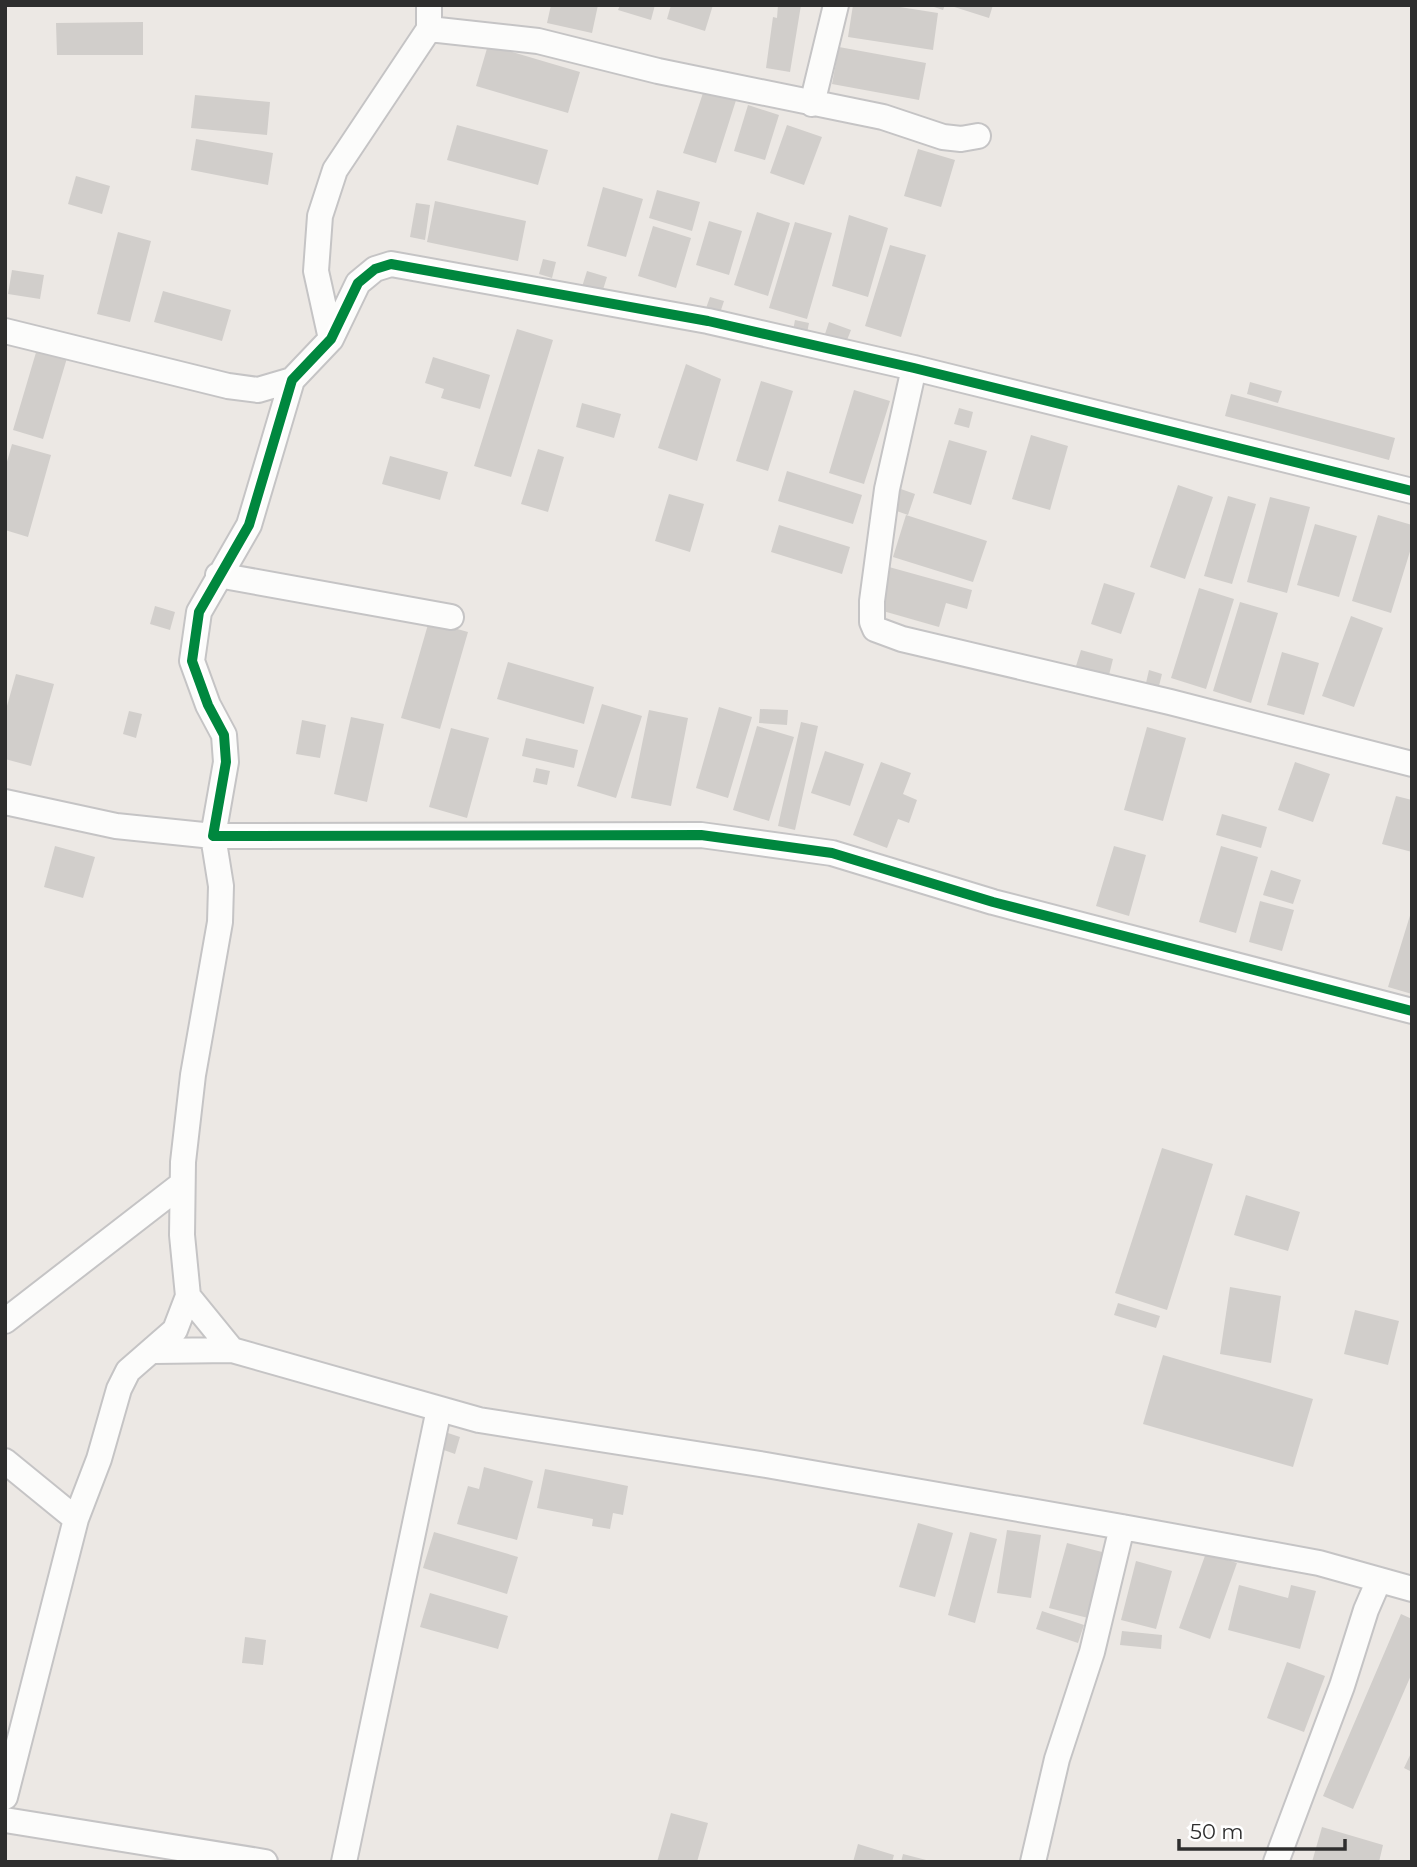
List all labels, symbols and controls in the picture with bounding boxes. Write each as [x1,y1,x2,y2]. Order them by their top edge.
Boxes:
scale bar [1179,1808,1345,1852]
text: 50 m [1190,1819,1244,1844]

